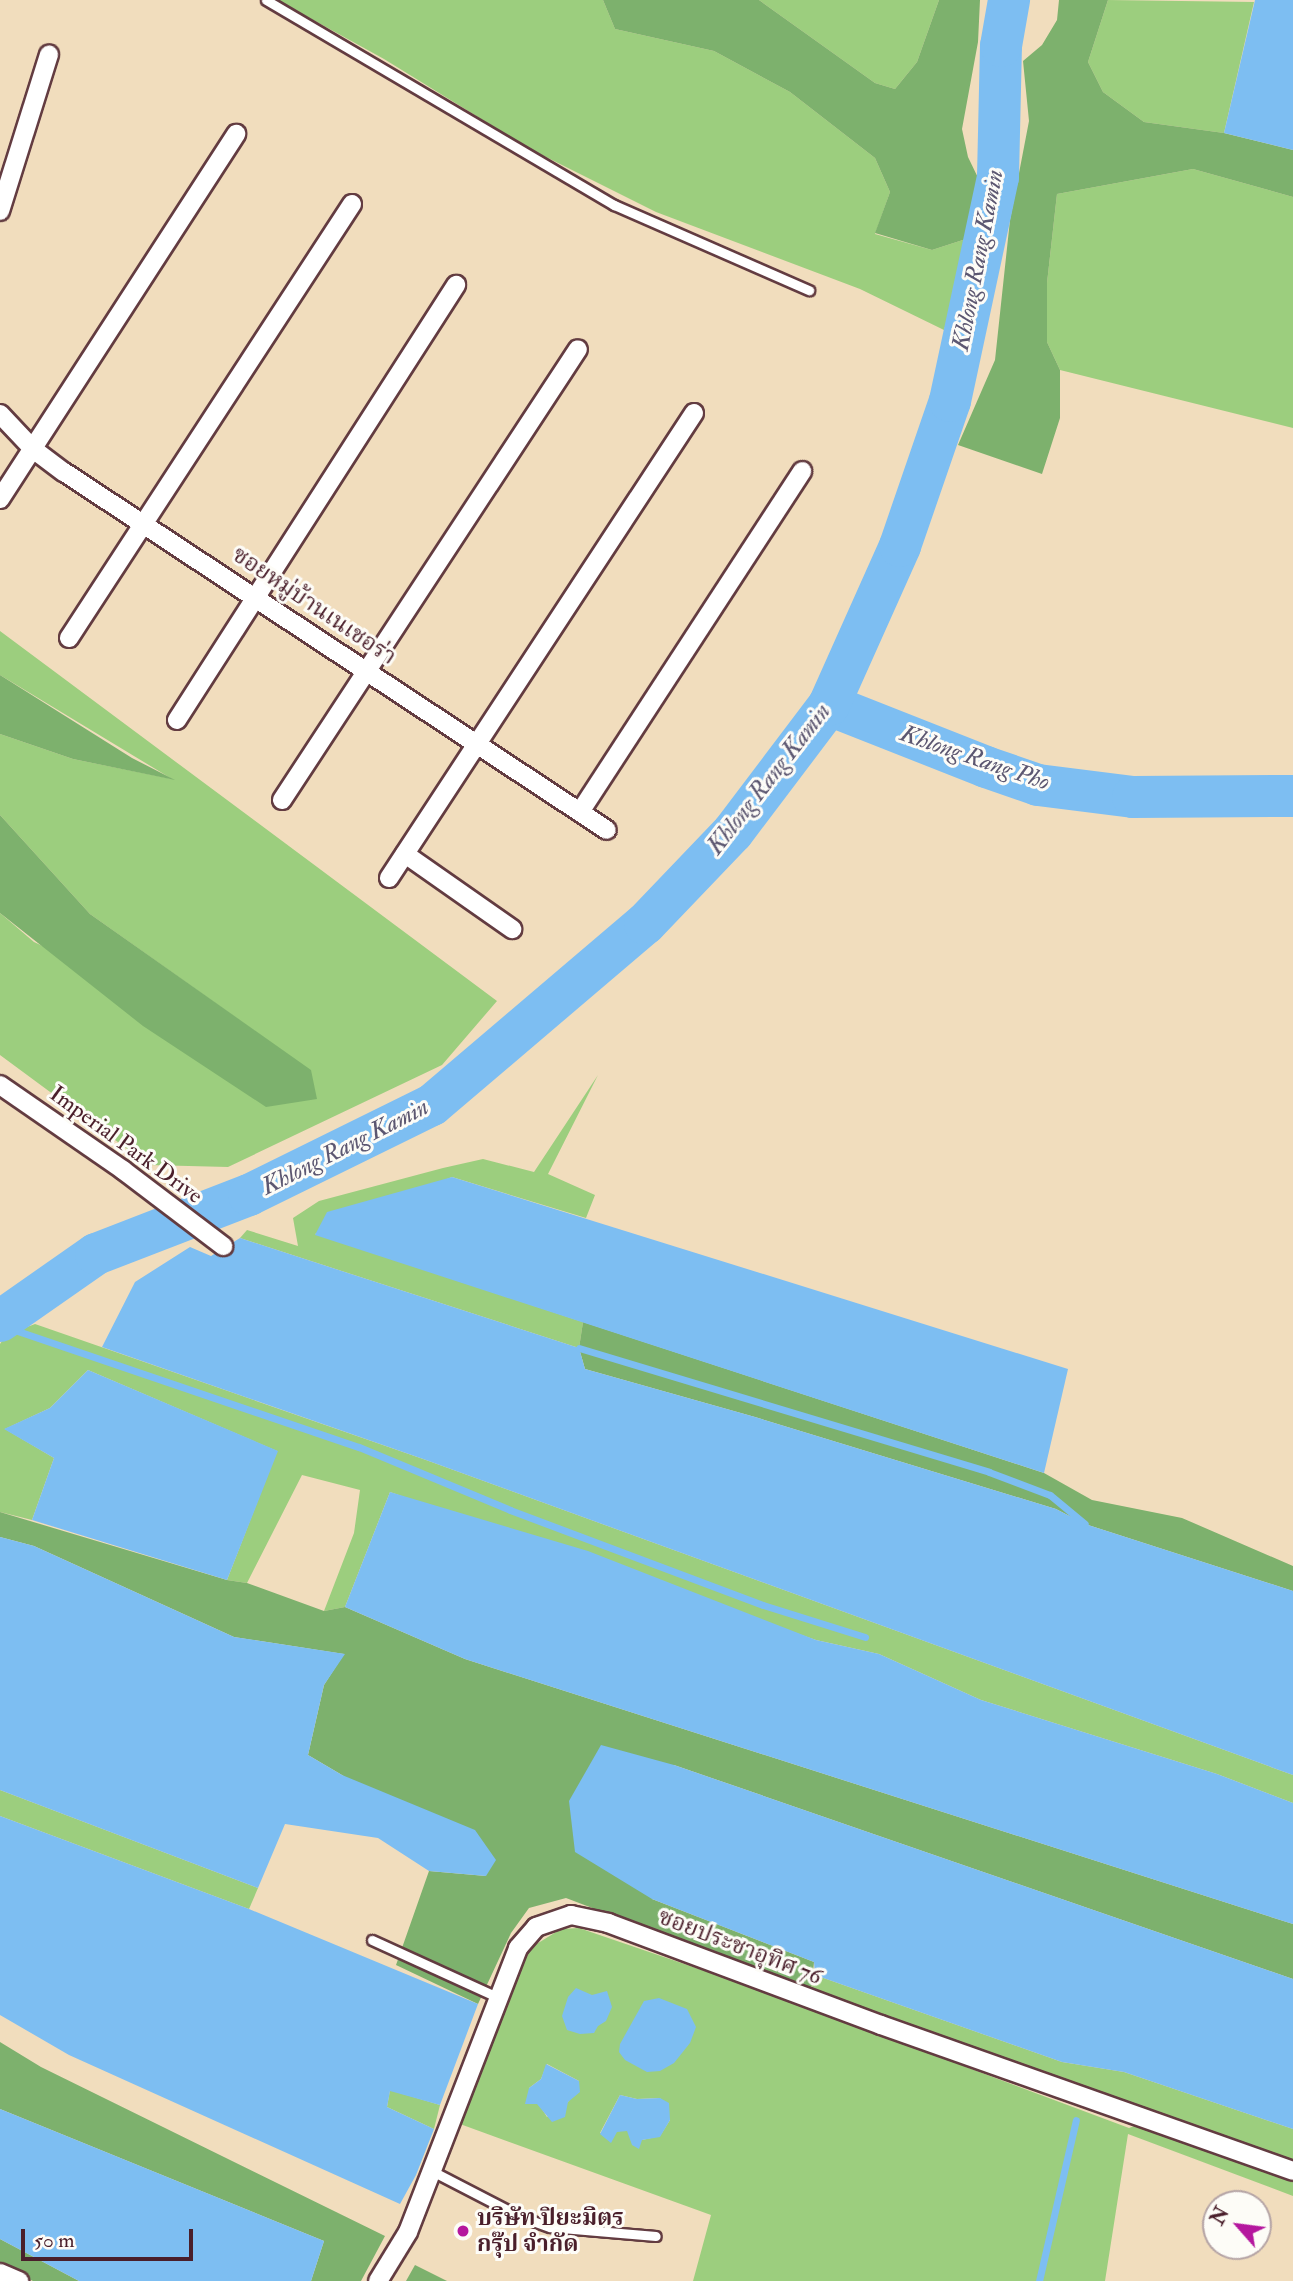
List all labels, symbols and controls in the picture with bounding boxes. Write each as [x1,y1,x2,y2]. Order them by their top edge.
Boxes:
water label: Khlong Rang Kamin [946,167,1010,353]
street label: ซอยหมู่บ้านเนเชอร่า [227,541,401,671]
water label: Khlong Rang Kamin [701,698,837,860]
water label: Khlong Rang Pho [897,719,1053,797]
street label: Imperial Park Drive [44,1080,208,1210]
water label: Khlong Rang Kamin [257,1092,433,1202]
street label: ซอยประชาอุทิศ 76 [654,1903,826,1991]
north arrow [1202,2190,1272,2260]
text: N [1206,2203,1235,2229]
place label: บริษัท ปิยะมิตร กรุ๊ป จำกัด [477,2204,624,2258]
scale bar [24,2214,196,2258]
marker: บริษัท ปิยะมิตร กรุ๊ป จำกัด [455,2223,471,2239]
text: 50 m [34,2227,75,2254]

